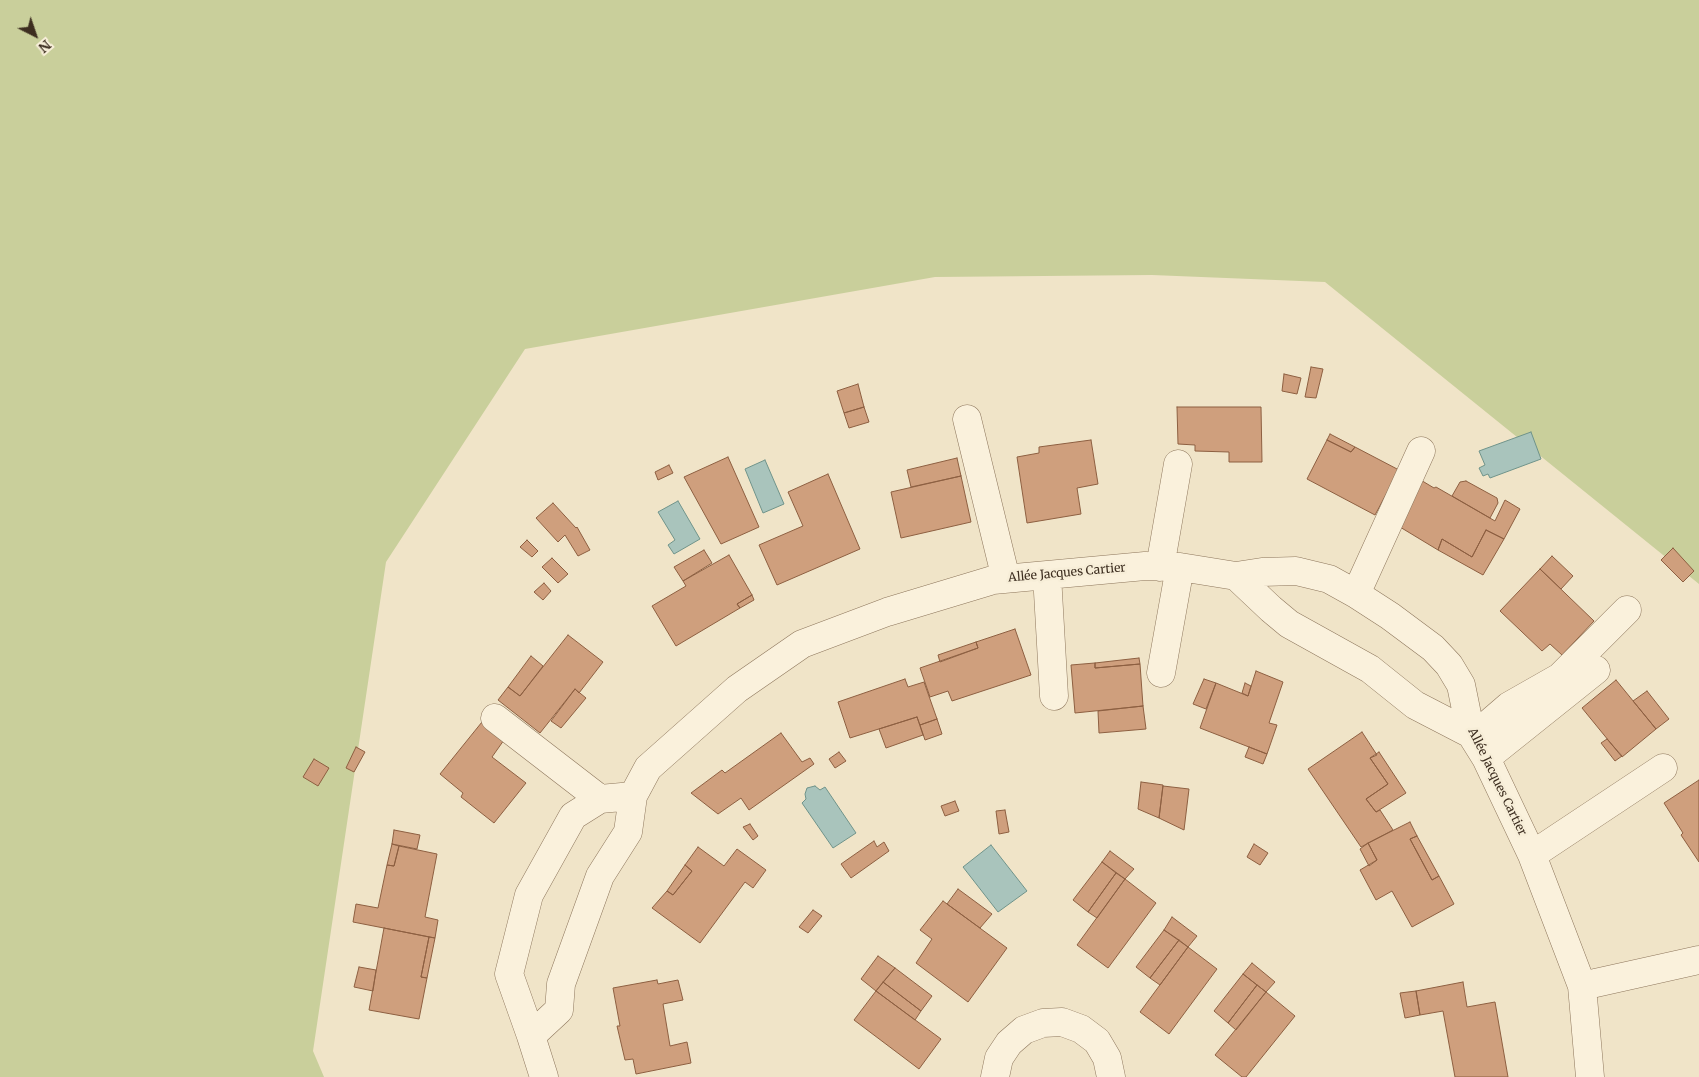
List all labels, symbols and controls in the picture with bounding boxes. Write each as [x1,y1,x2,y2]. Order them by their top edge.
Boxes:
north arrow [10,10,60,60]
text: N [35,36,55,57]
street label: Allée Jacques Cartier [1008,561,1126,585]
street label: Allée Jacques Cartier [1465,726,1529,838]

